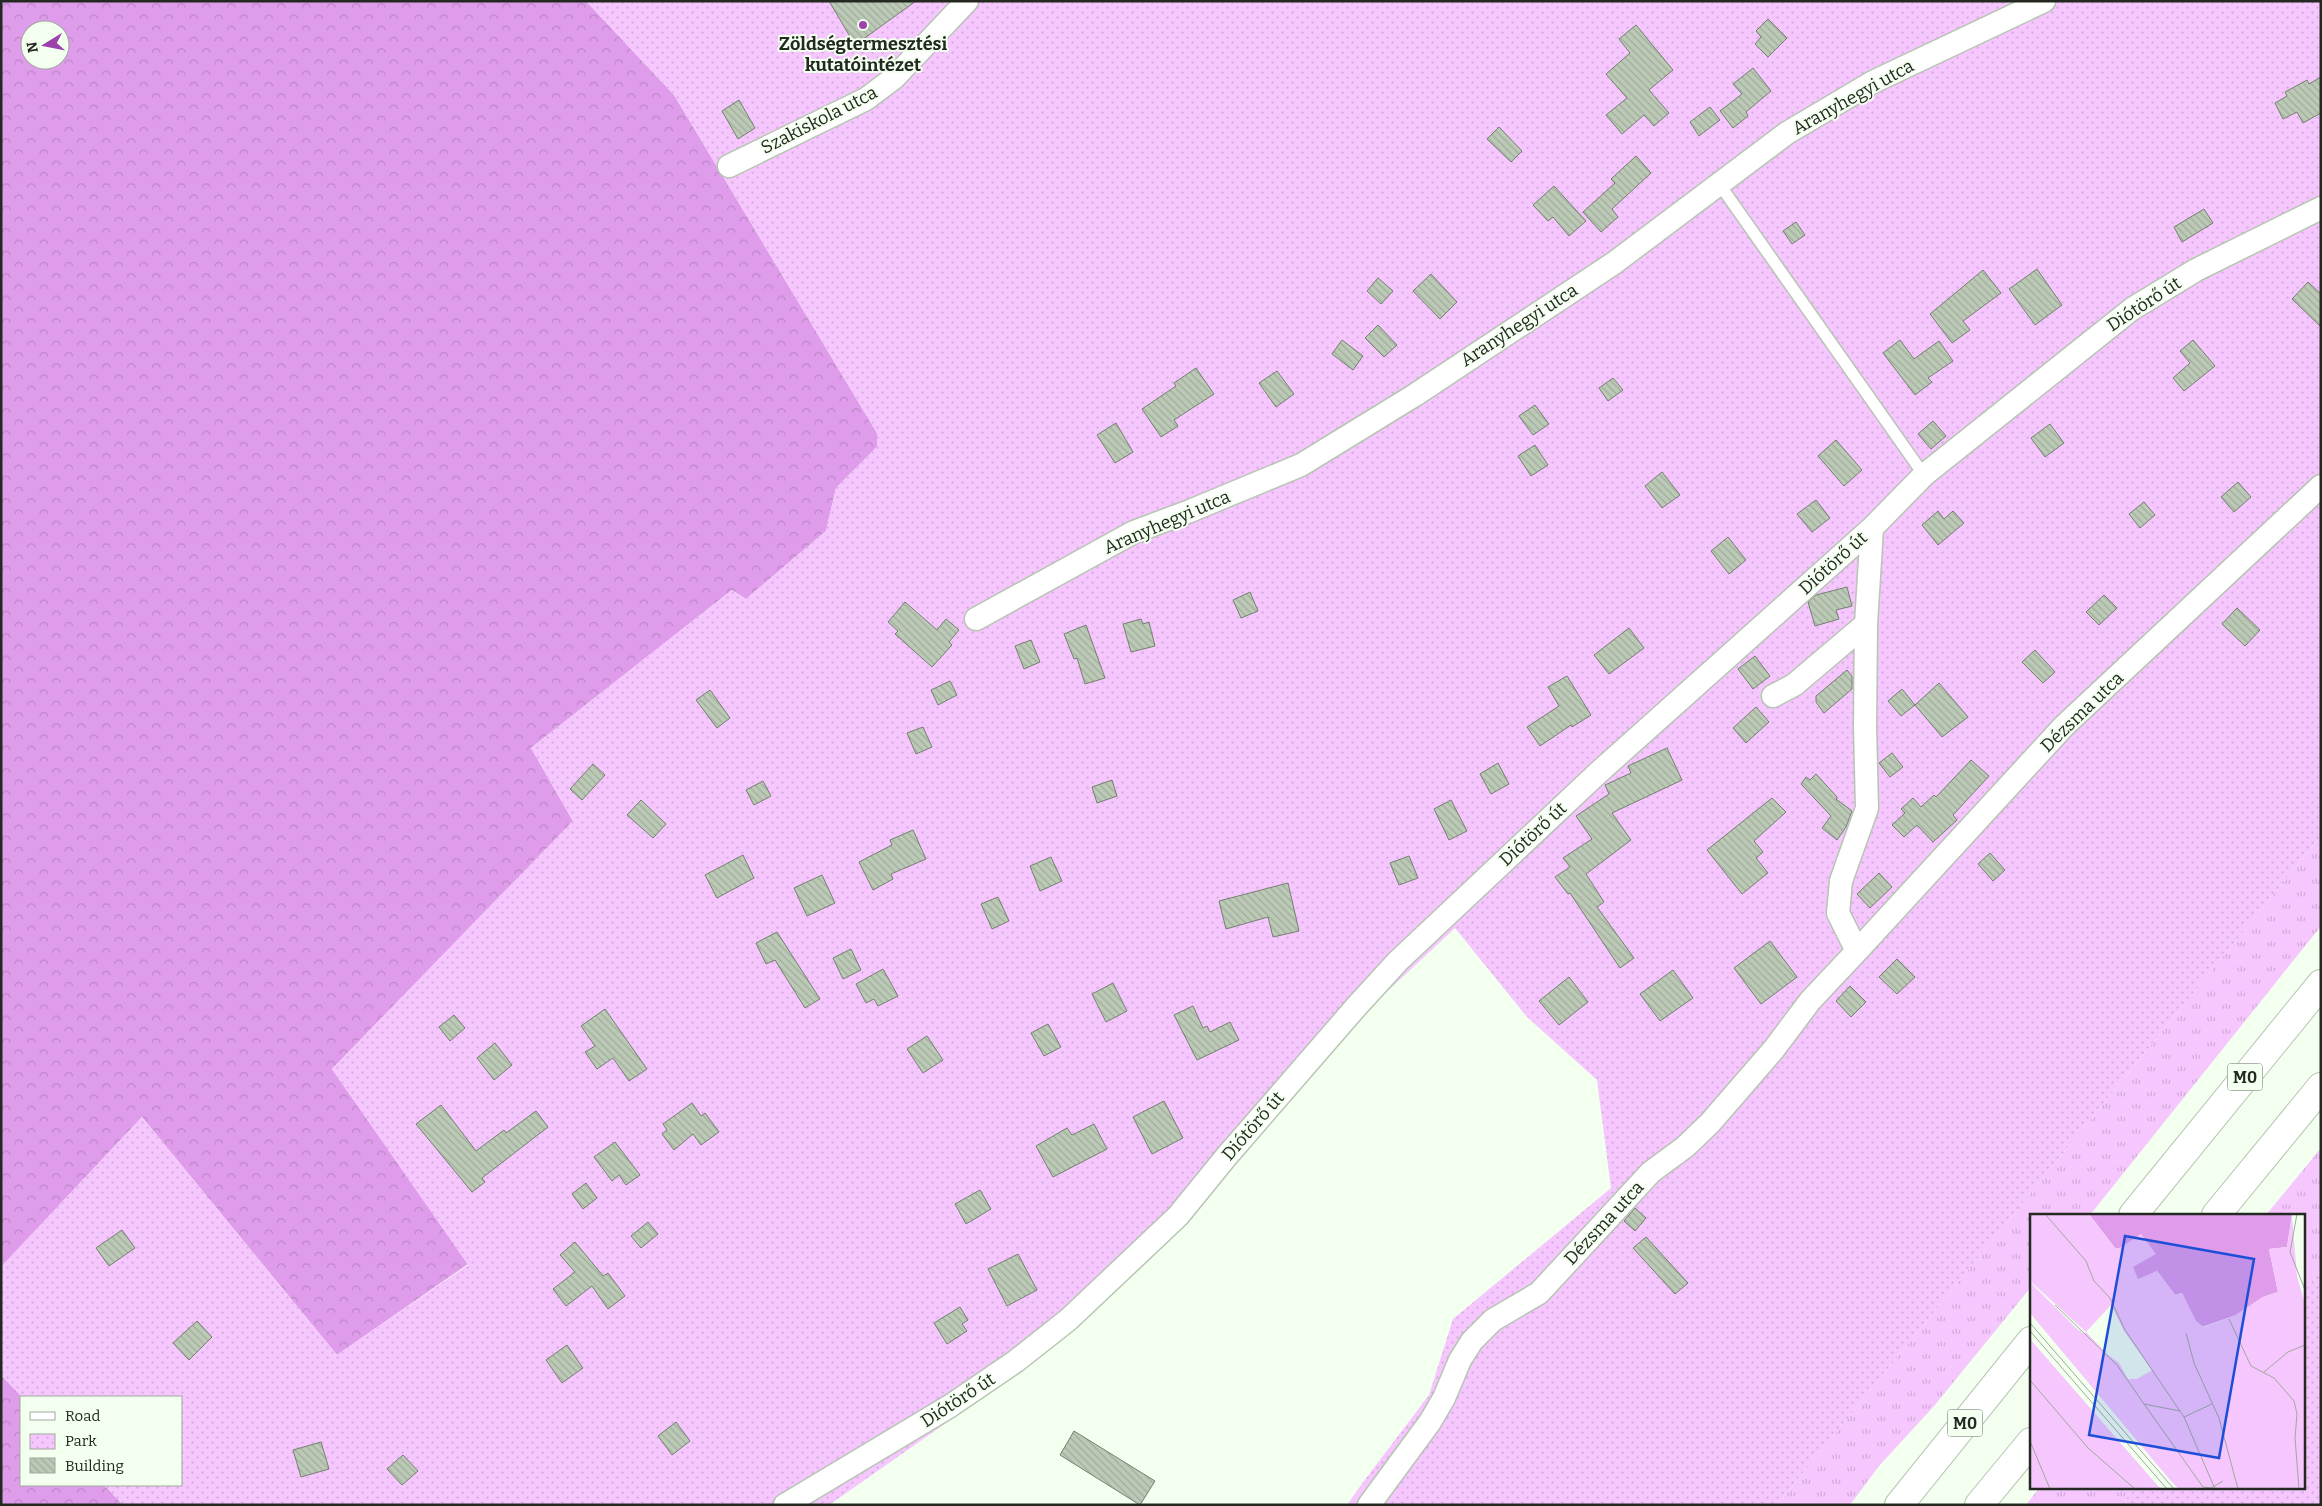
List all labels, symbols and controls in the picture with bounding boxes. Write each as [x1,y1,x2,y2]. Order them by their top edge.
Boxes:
marker: Zöldségtermesztési kutatóintézet [857,19,869,31]
north arrow [20,20,70,70]
place label: Zöldségtermesztési kutatóintézet [779,33,947,76]
text: N [23,40,42,54]
street label: Aranyhegyi utca [1788,55,1918,139]
street label: Szakiskola utca [757,81,881,159]
street label: Diótörő út [2103,272,2186,336]
street label: Aranyhegyi utca [1456,279,1582,371]
street label: Aranyhegyi utca [1100,485,1234,559]
street label: Diótörő út [1794,526,1872,599]
street label: Dézsma utca [2036,667,2128,757]
street label: Diótörő út [1495,797,1572,871]
road number: M0 [2228,1064,2262,1090]
street label: Diótörő út [1217,1087,1289,1165]
street label: Dézsma utca [1560,1176,1648,1269]
inset map [2030,1214,2304,1488]
street label: Diótörő út [917,1368,1000,1432]
legend [20,1396,182,1486]
text: Road [65,1407,100,1425]
road number: M0 [1948,1410,1982,1436]
text: Park [65,1432,97,1450]
text: Building [65,1457,124,1475]

